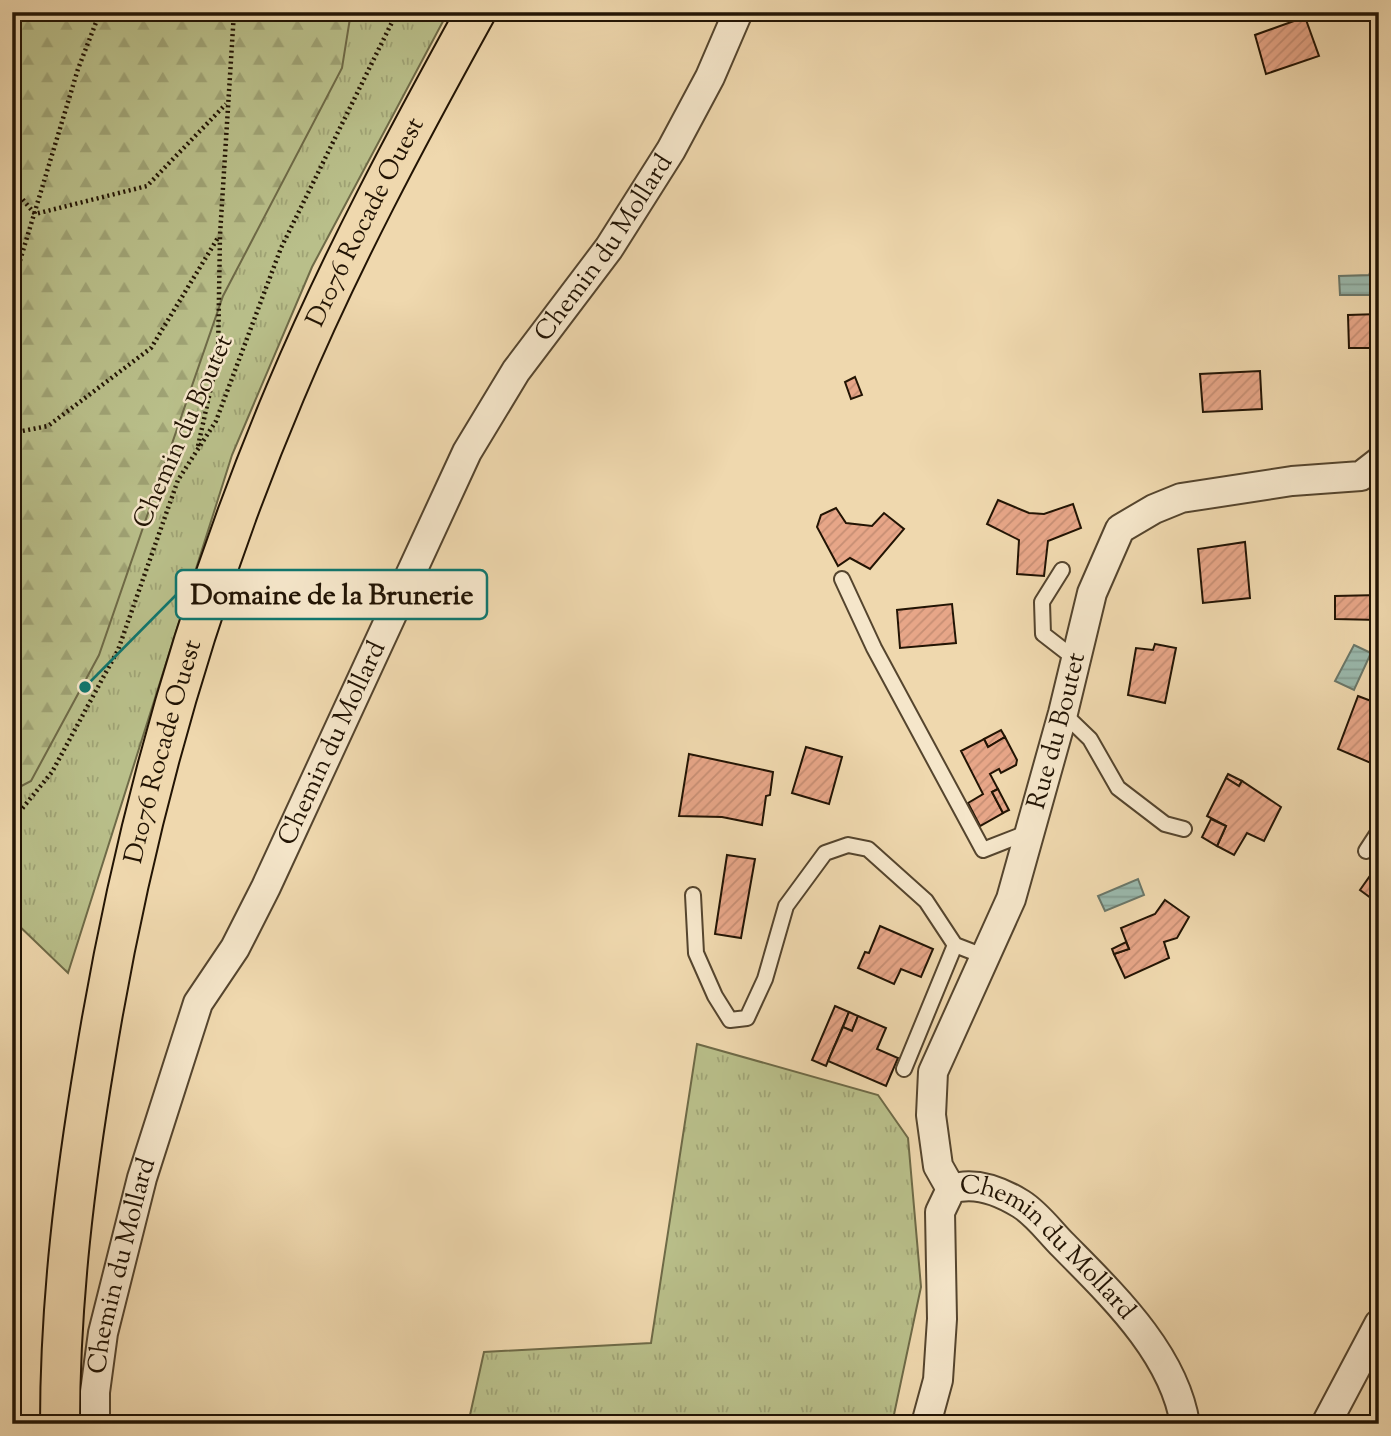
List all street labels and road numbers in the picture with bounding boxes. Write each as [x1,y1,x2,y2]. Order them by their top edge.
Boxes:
street label: D1076 Rocade Ouest [298,111,434,333]
street label: Chemin du Mollard [526,147,682,350]
street label: Chemin du Boutet [125,329,243,535]
street label: D1076 Rocade Ouest [116,635,212,867]
street label: Chemin du Mollard [269,635,396,852]
street label: Rue du Boutet [1018,649,1095,814]
street label: Chemin du Mollard [79,1153,166,1376]
street label: Chemin du Mollard [959,1167,1144,1328]

